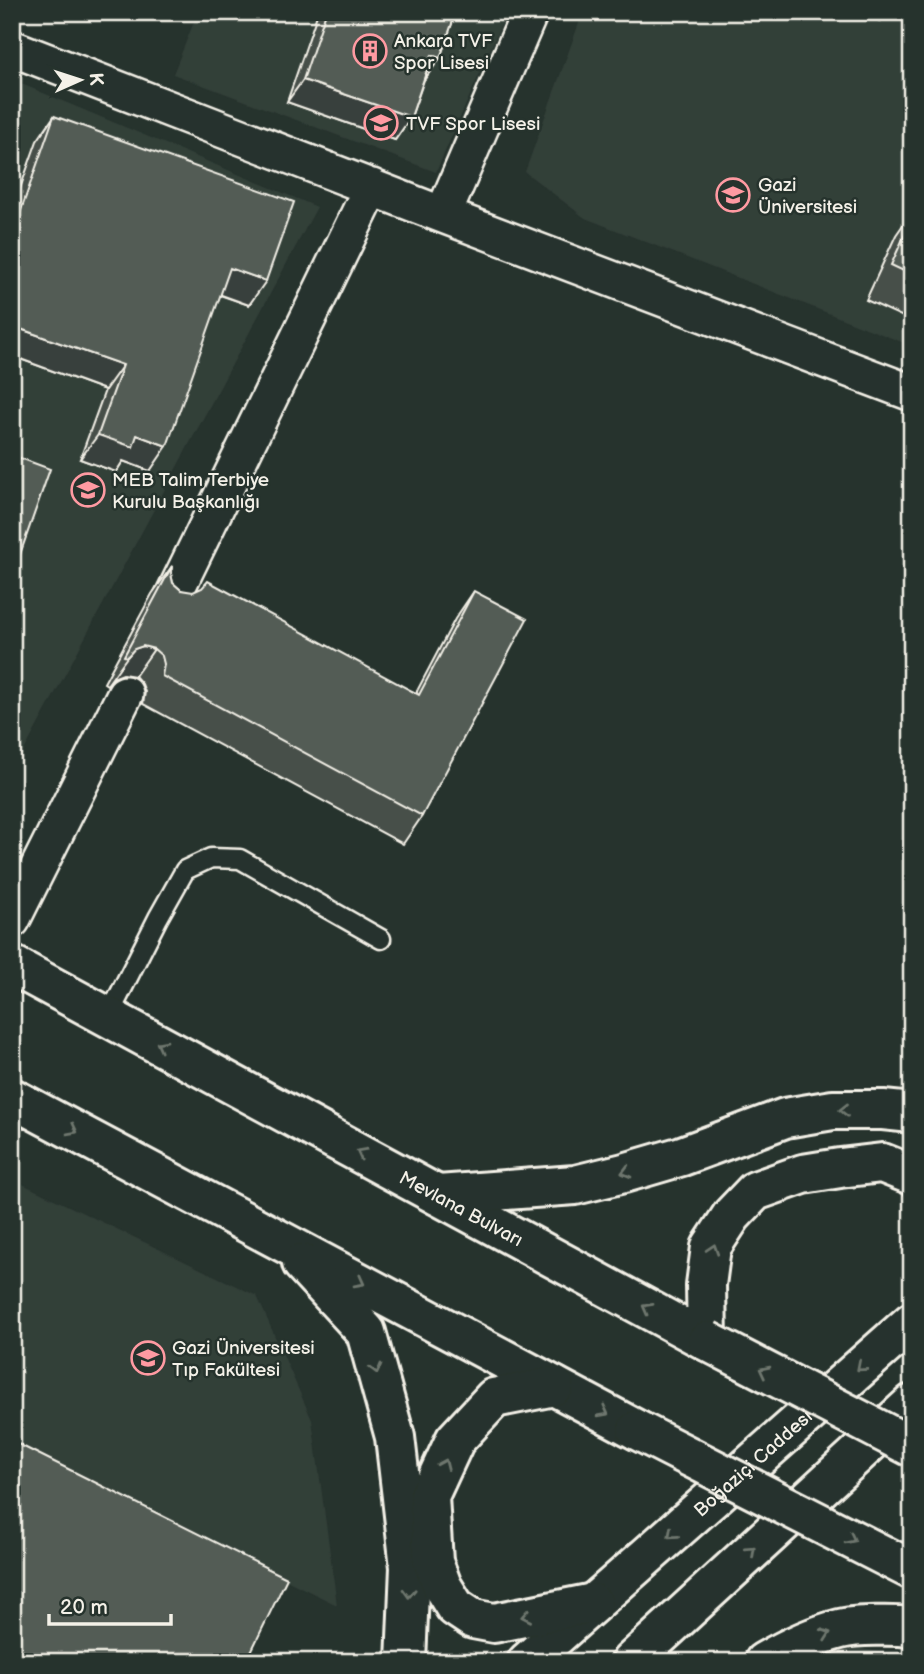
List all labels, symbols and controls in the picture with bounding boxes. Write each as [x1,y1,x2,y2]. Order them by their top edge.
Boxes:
place label: Ankara TVF Spor Lisesi [394,30,493,75]
building icon: Ankara TVF Spor Lisesi [351,32,389,70]
north arrow [46,46,116,116]
text: K [84,72,107,86]
school or university icon: TVF Spor Lisesi [362,104,400,142]
place label: TVF Spor Lisesi [406,113,540,136]
place label: Gazi Üniversitesi [758,174,857,219]
school or university icon: Gazi Üniversitesi [714,176,752,214]
place label: MEB Talim Terbiye Kurulu Başkanlığı [112,469,269,514]
school or university icon: MEB Talim Terbiye Kurulu Başkanlığı [69,471,107,509]
one-way arrow [155,1040,168,1053]
one-way arrow [838,1102,848,1118]
one-way arrow [65,1122,78,1135]
one-way arrow [356,1148,368,1161]
one-way arrow [620,1164,632,1178]
street label: Mevlana Bulvarı [395,1167,527,1252]
one-way arrow [705,1244,719,1256]
one-way arrow [353,1274,366,1288]
one-way arrow [642,1303,654,1317]
place label: Gazi Üniversitesi Tıp Fakültesi [172,1337,315,1382]
school or university icon: Gazi Üniversitesi Tıp Fakültesi [129,1339,167,1377]
one-way arrow [856,1359,869,1371]
one-way arrow [368,1363,383,1375]
one-way arrow [759,1365,771,1379]
one-way arrow [597,1404,610,1417]
street label: Boğaziçi Caddesi [690,1406,817,1522]
one-way arrow [436,1459,450,1471]
one-way arrow [667,1526,680,1538]
one-way arrow [844,1530,856,1544]
one-way arrow [743,1547,756,1559]
scale bar [49,1583,172,1627]
one-way arrow [401,1588,416,1599]
text: 20 m [60,1595,108,1620]
one-way arrow [520,1608,532,1623]
one-way arrow [819,1628,831,1642]

